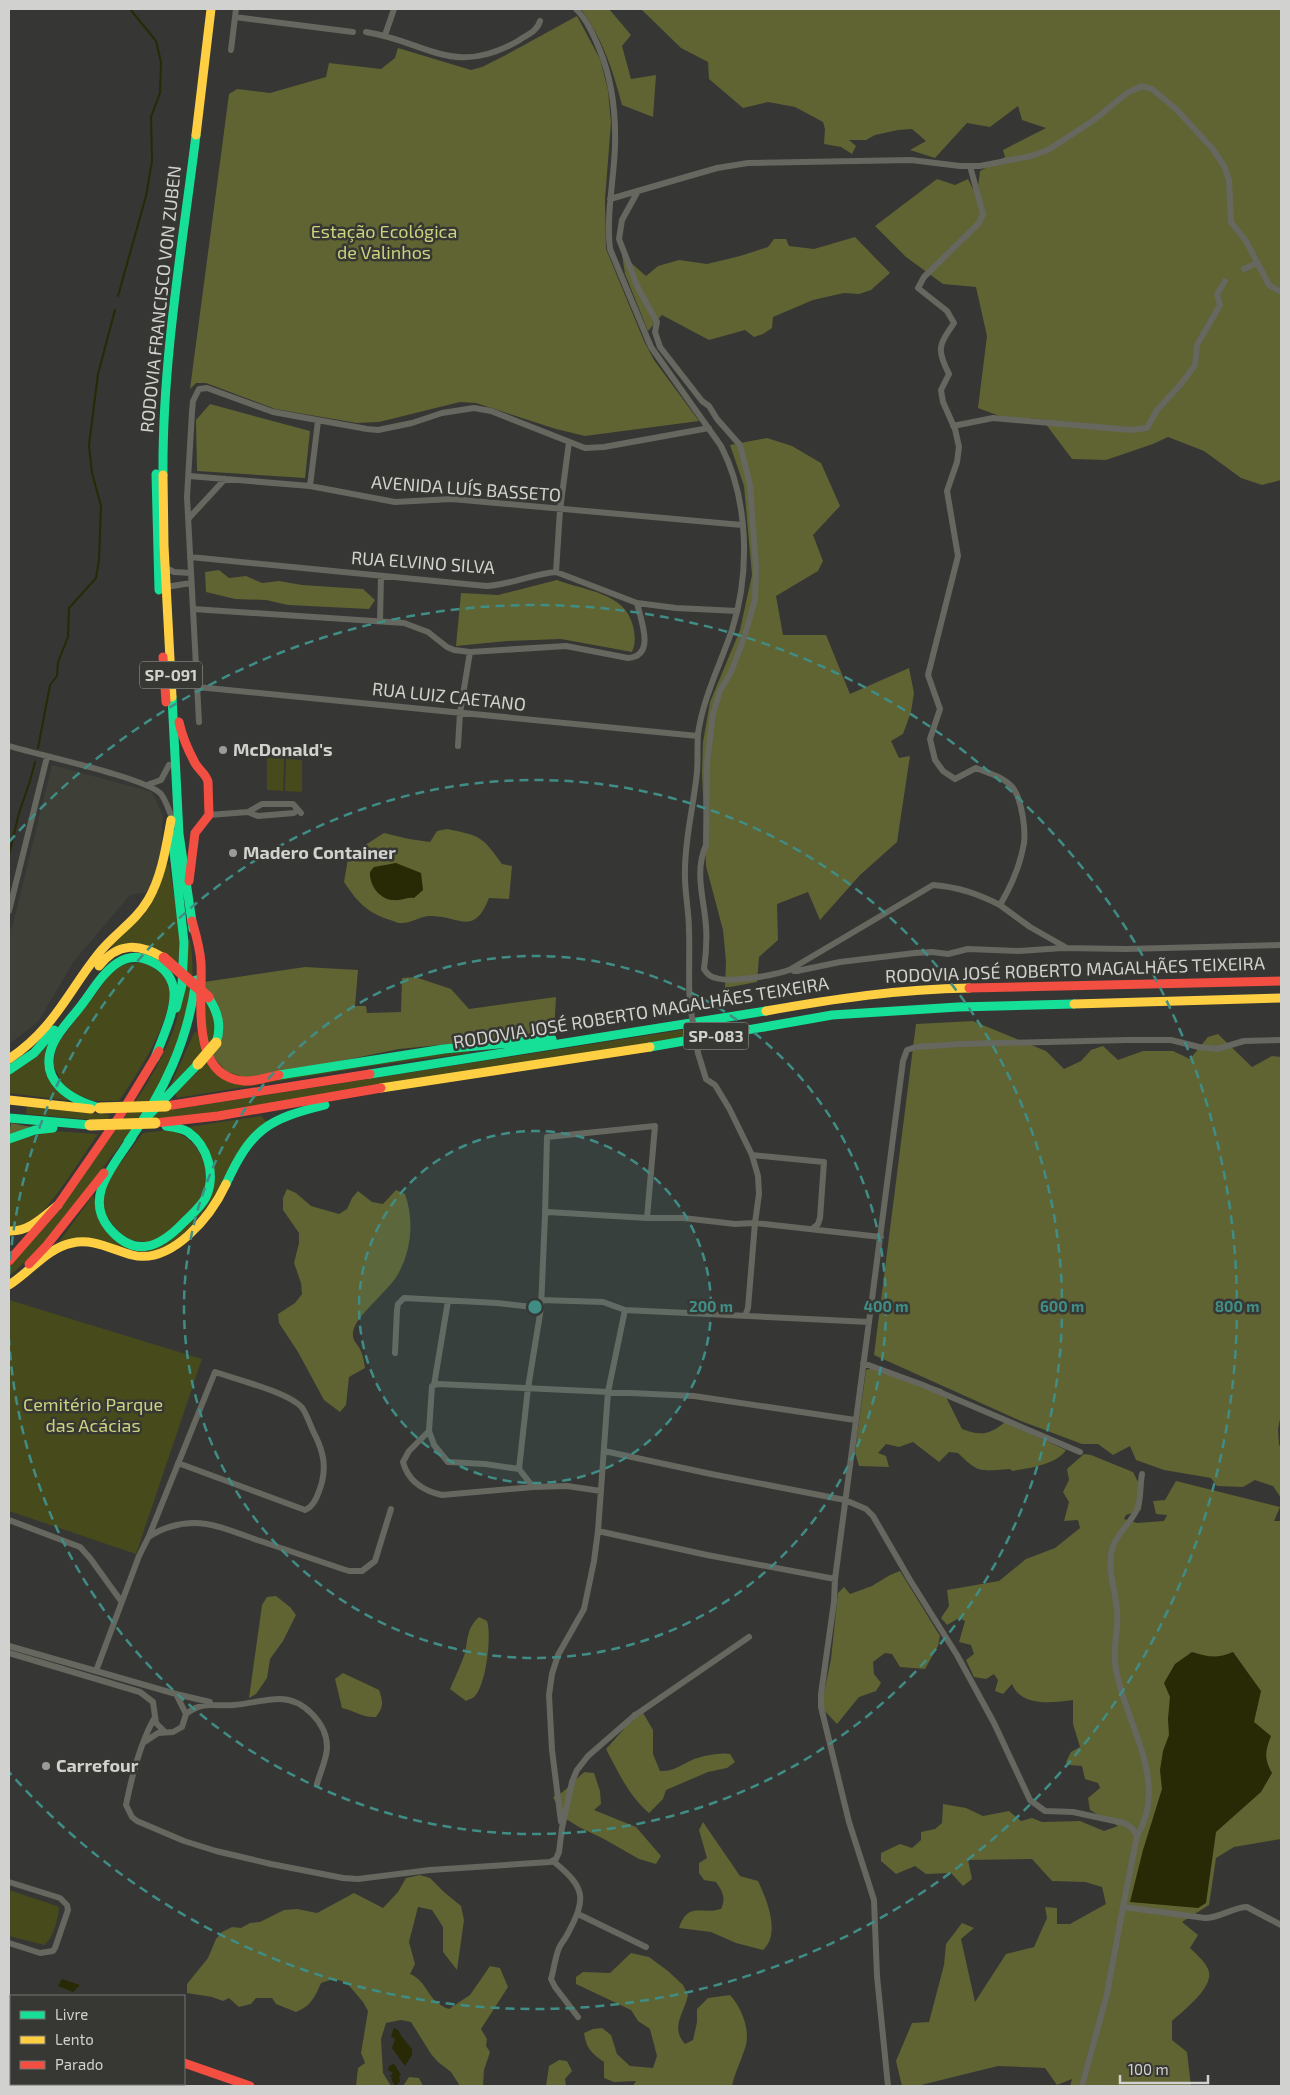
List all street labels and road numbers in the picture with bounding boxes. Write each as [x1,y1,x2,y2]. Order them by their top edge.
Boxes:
street label: RODOVIA FRANCISCO VON ZUBEN [135,164,185,434]
street label: AVENIDA LUÍS BASSETO [370,470,562,506]
street label: RUA ELVINO SILVA [350,546,497,578]
road number: SP-091 [140,662,202,688]
street label: RUA LUIZ CAETANO [371,677,527,715]
street label: RODOVIA JOSÉ ROBERTO MAGALHÃES TEIXEIRA [885,951,1266,987]
street label: RODOVIA JOSÉ ROBERTO MAGALHÃES TEIXEIRA [451,971,831,1053]
road number: SP-083 [684,1022,748,1050]

